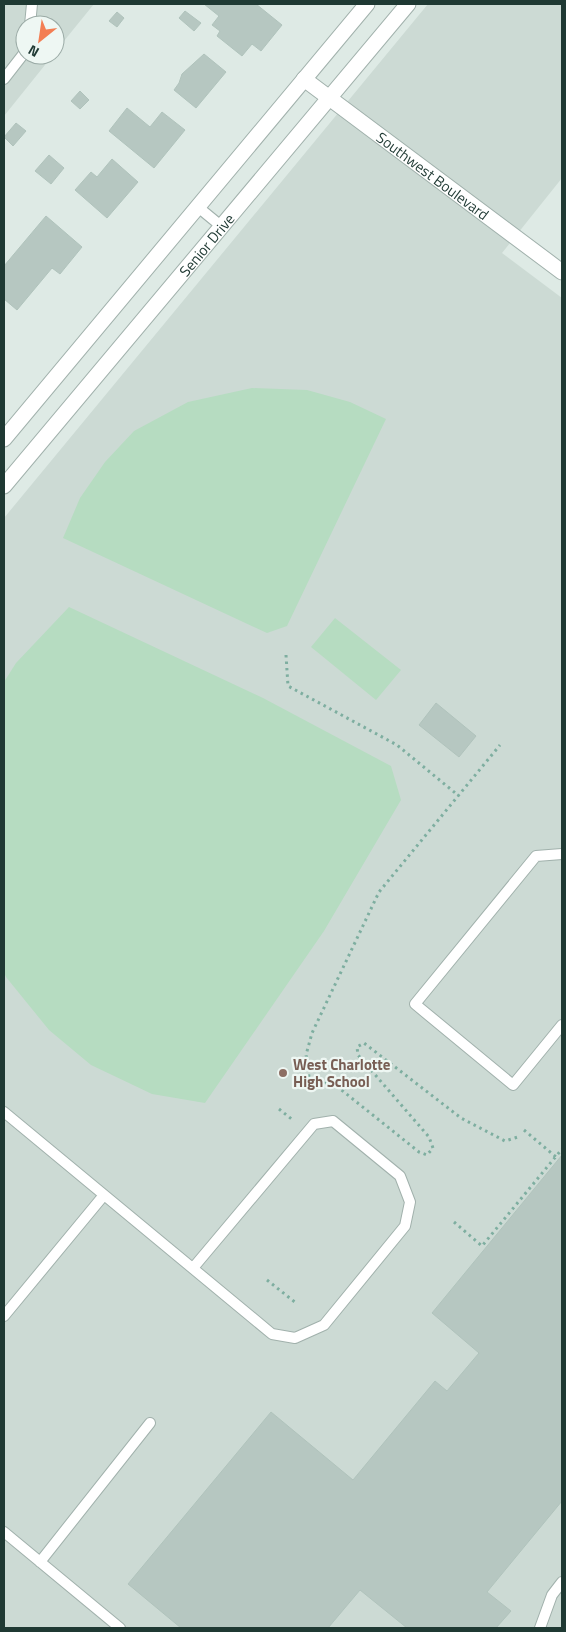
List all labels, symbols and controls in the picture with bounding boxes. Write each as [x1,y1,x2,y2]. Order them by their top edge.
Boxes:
north arrow [15,15,65,65]
text: N [24,40,43,63]
street label: Southwest Boulevard [372,126,494,225]
street label: Senior Drive [173,208,240,281]
place label: West Charlotte High School [293,1053,391,1093]
marker: West Charlotte High School [277,1067,289,1079]

